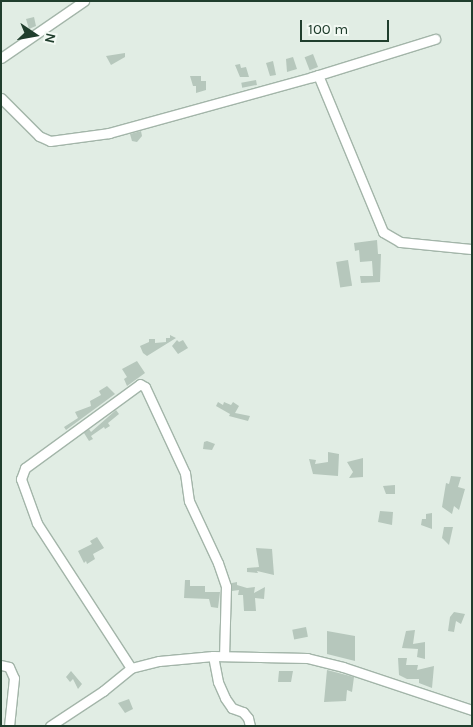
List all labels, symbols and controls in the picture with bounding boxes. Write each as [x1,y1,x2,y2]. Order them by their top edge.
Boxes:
north arrow [10,10,60,60]
scale bar [303,10,392,42]
text: 100 m [308,20,348,38]
text: N [41,32,60,45]

